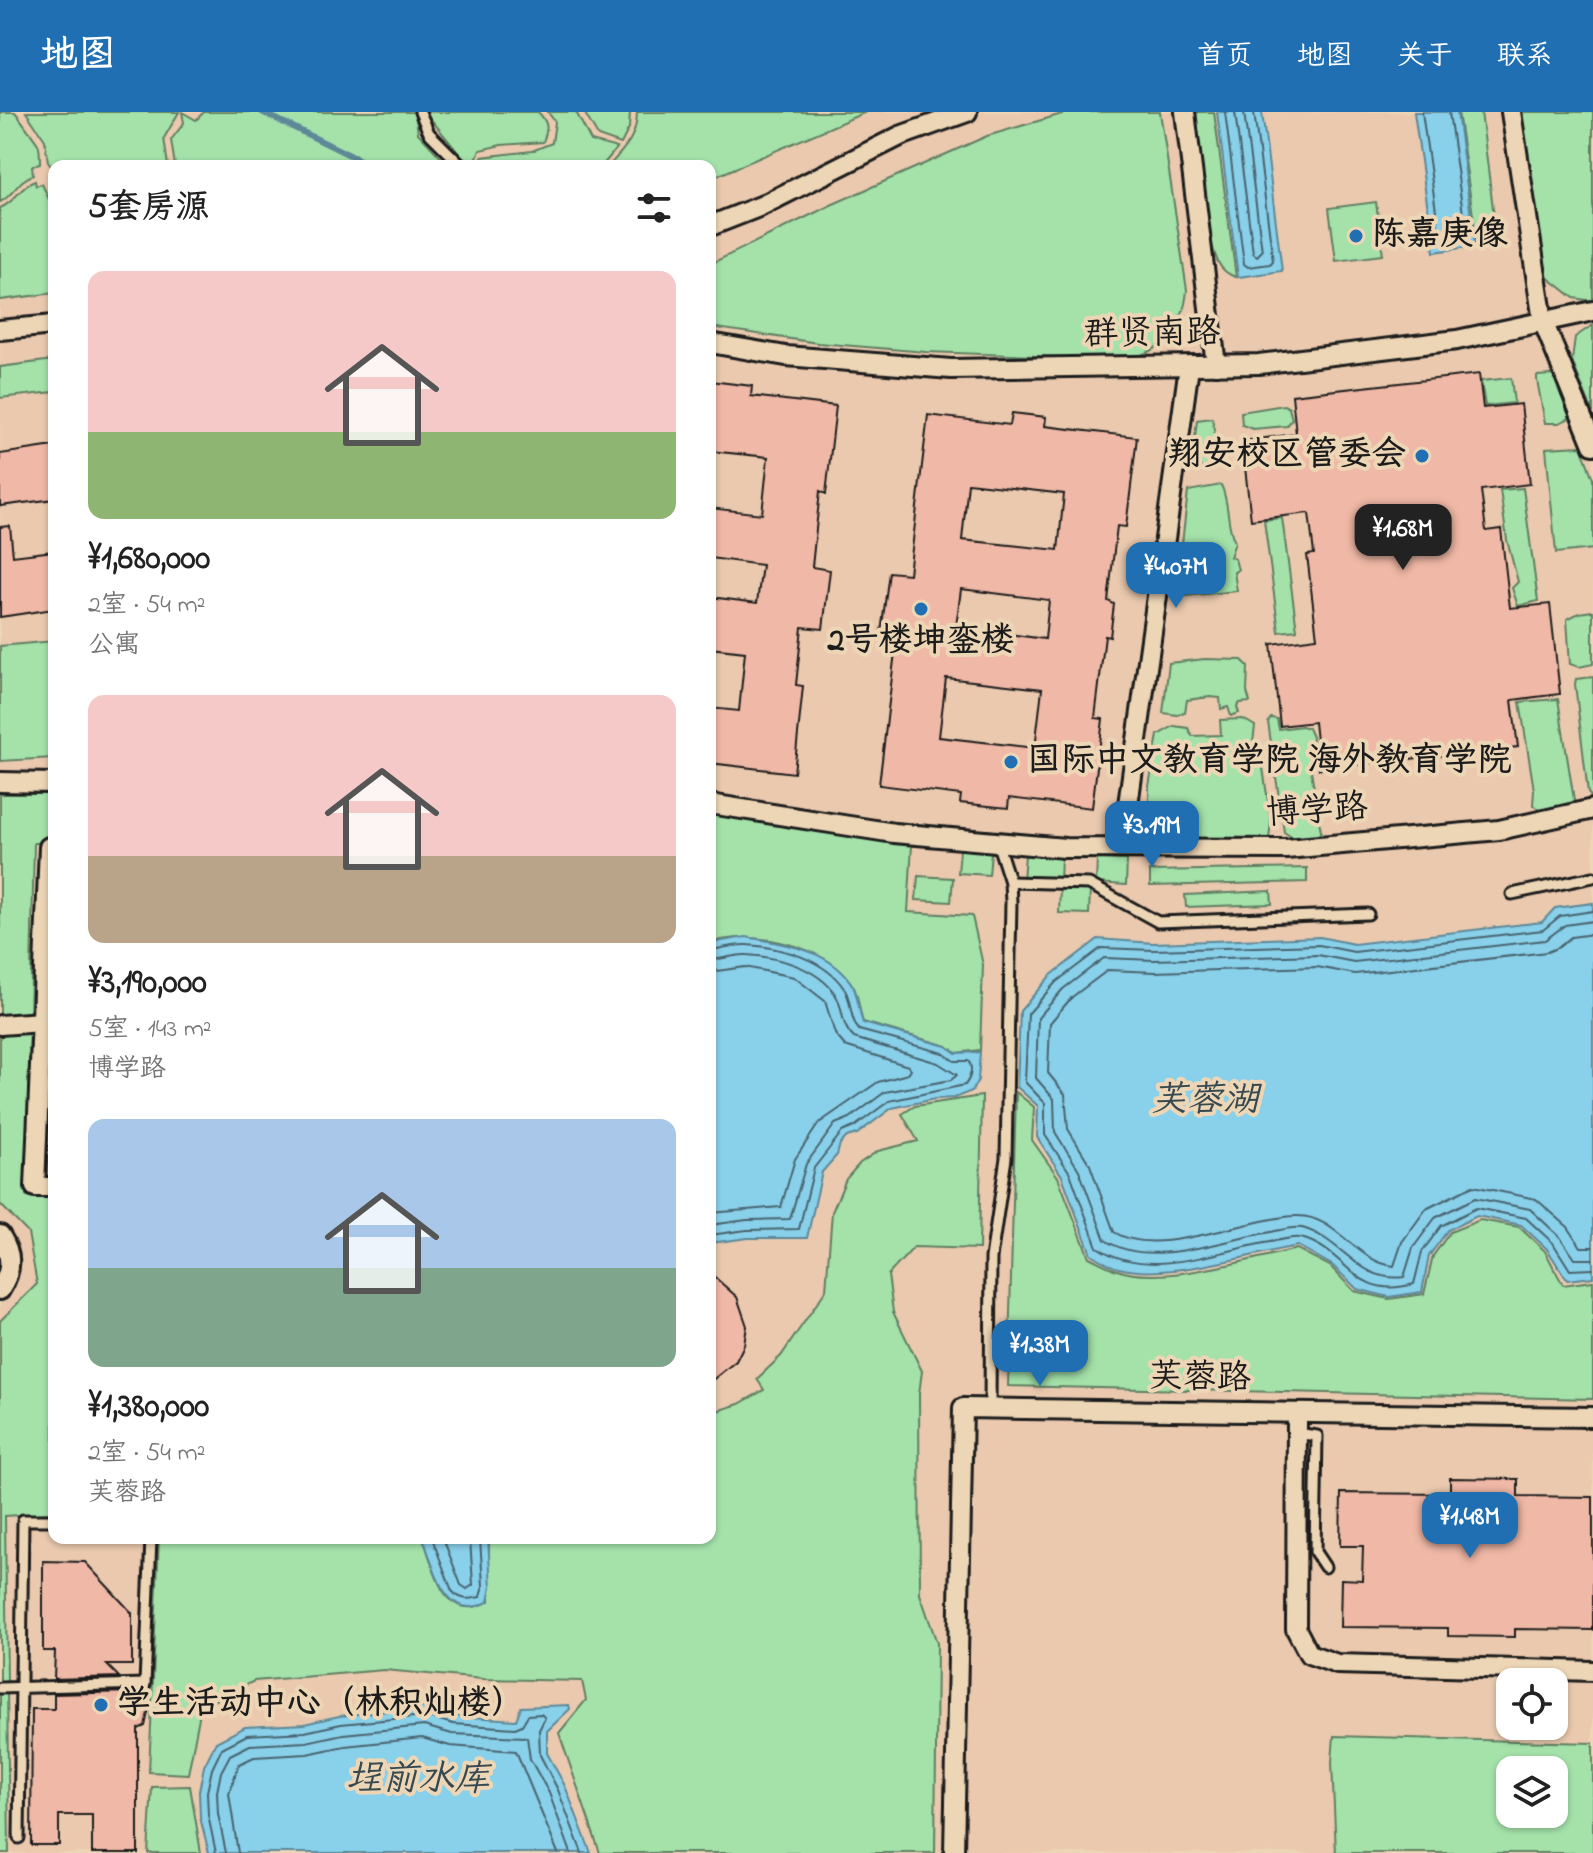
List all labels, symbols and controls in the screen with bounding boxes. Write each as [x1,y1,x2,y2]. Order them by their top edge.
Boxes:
text: 地图 [40,29,116,85]
text: 首页 [1197,37,1253,78]
text: 地图 [1297,37,1353,78]
text: 关于 [1397,37,1453,78]
text: 联系 [1497,37,1553,78]
text: 5套房源 [88,184,209,234]
icon: filters [632,186,676,230]
place label: 陈嘉庚像 [1372,211,1508,261]
marker: 陈嘉庚像 [1347,227,1365,245]
street label: 群贤南路 [1084,309,1220,361]
icon: home [310,323,454,467]
place label: 翔安校区管委会 [1168,431,1406,481]
marker: 翔安校区管委会 [1413,447,1431,465]
pin: ¥1.68M [1338,504,1468,572]
text: ¥1.68M [1373,511,1433,549]
text: ¥1,680,000 [88,535,210,585]
pin: ¥4.07M [1111,542,1241,610]
text: ¥4.07M [1144,549,1208,587]
text: 2室 · 54 m² [88,587,205,625]
marker: 2号楼坤銮楼 [912,600,930,618]
place label: 2号楼坤銮楼 [827,617,1014,667]
text: 公寓 [88,627,140,665]
place label: 国际中文教育学院 海外教育学院 [1027,737,1512,787]
icon: home [310,747,454,891]
marker: 国际中文教育学院 海外教育学院 [1002,753,1020,771]
street label: 博学路 [1264,784,1370,840]
pin: ¥3.19M [1087,801,1217,869]
text: ¥3.19M [1123,808,1181,846]
text: ¥3,190,000 [88,959,207,1009]
text: 5室 · 143 m² [88,1011,212,1049]
text: 博学路 [88,1051,166,1089]
water label: 芙蓉湖 [1151,1075,1263,1128]
icon: home [310,1171,454,1315]
pin: ¥1.38M [975,1320,1105,1388]
text: ¥1.38M [1010,1327,1070,1365]
street label: 芙蓉路 [1149,1353,1251,1405]
text: ¥1,380,000 [88,1383,209,1433]
text: 2室 · 54 m² [88,1435,205,1473]
text: 芙蓉路 [88,1475,166,1513]
pin: ¥1.48M [1405,1492,1535,1560]
text: ¥1.48M [1440,1499,1500,1537]
map controls [1496,1668,1568,1828]
button: locate [1496,1668,1568,1740]
place label: 学生活动中心（林积灿楼） [117,1680,525,1730]
marker: 学生活动中心（林积灿楼） [92,1696,110,1714]
water label: 埕前水库 [346,1754,493,1807]
button: layers [1496,1756,1568,1828]

